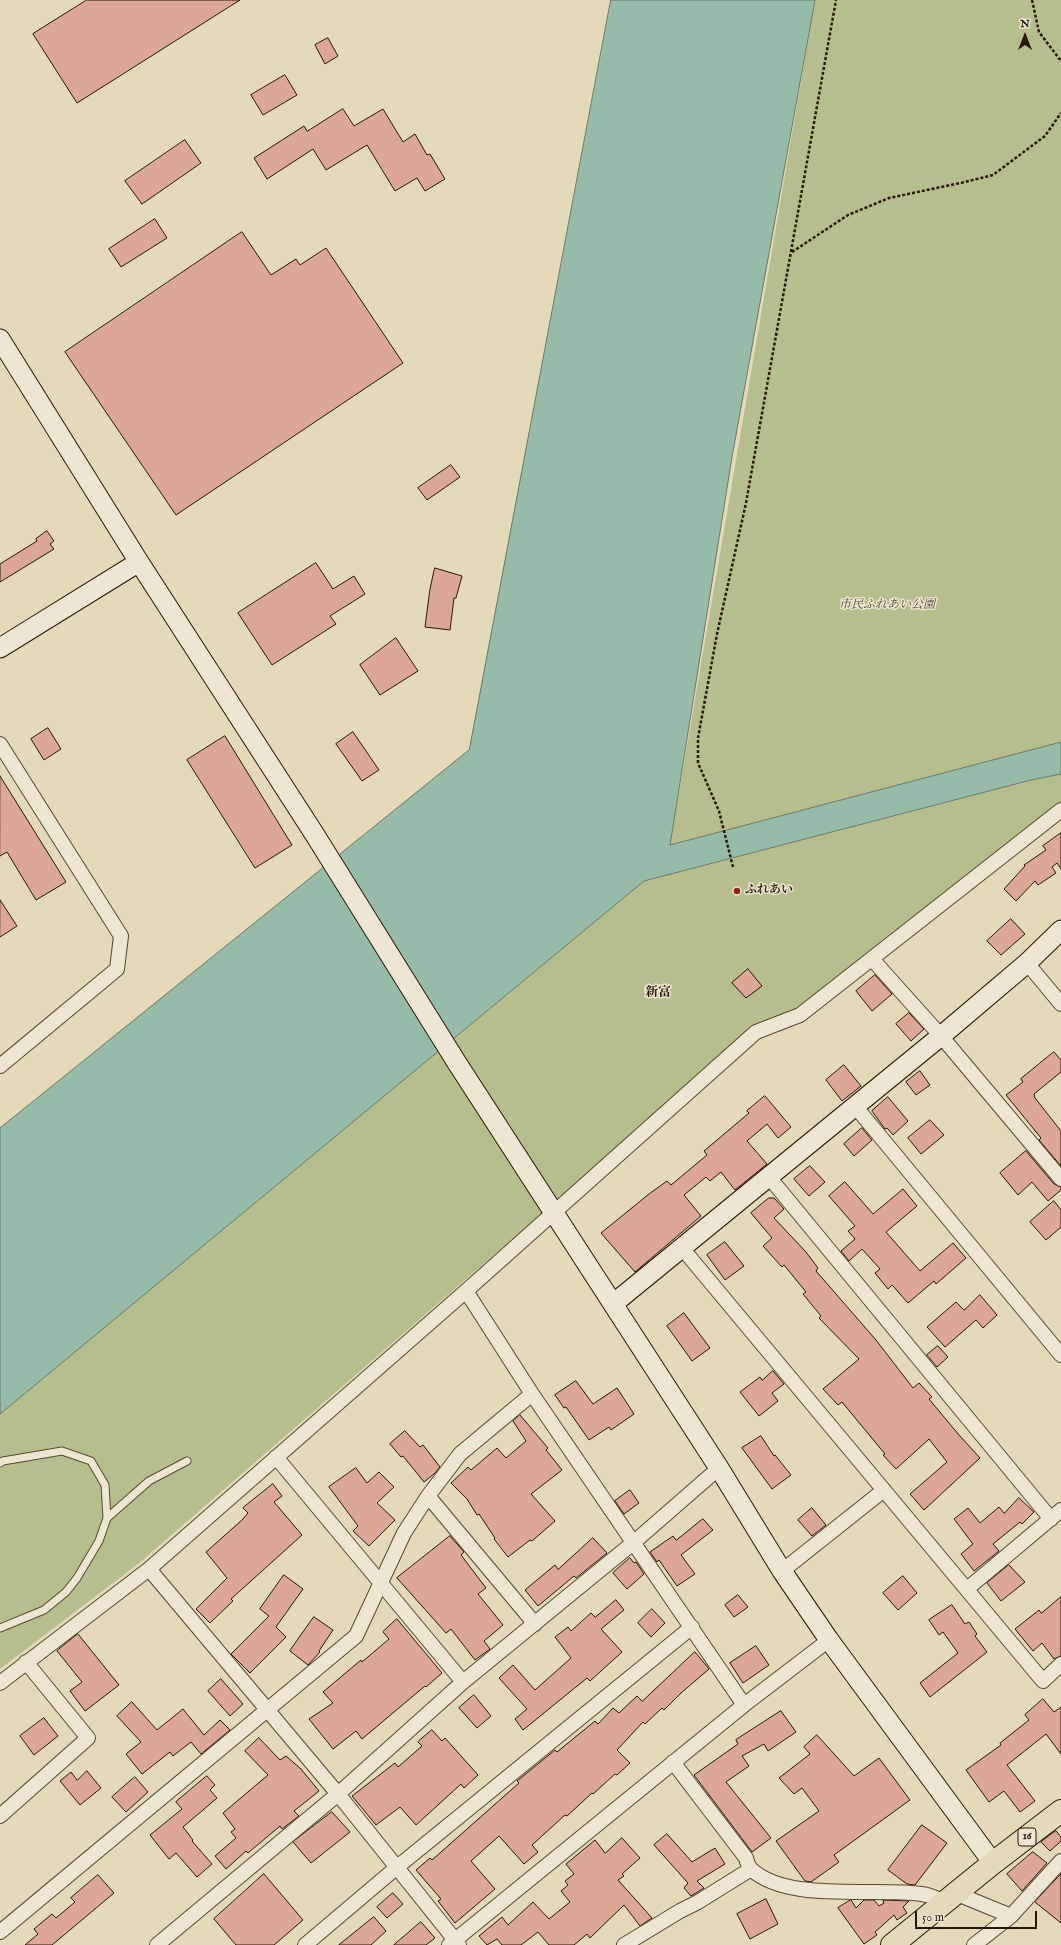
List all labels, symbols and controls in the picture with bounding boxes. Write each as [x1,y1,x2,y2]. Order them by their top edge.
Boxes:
north arrow [1005,16,1045,56]
text: N [1020,17,1030,31]
park label: 市民ふれあい公園 [839,599,935,613]
place label: ふれあい [745,884,793,898]
marker: ふれあい [732,886,742,896]
district label: 新富 [645,985,671,1001]
road number: 16 [1018,1828,1036,1846]
scale bar [917,1903,1039,1929]
text: 50 m [922,1910,944,1925]

